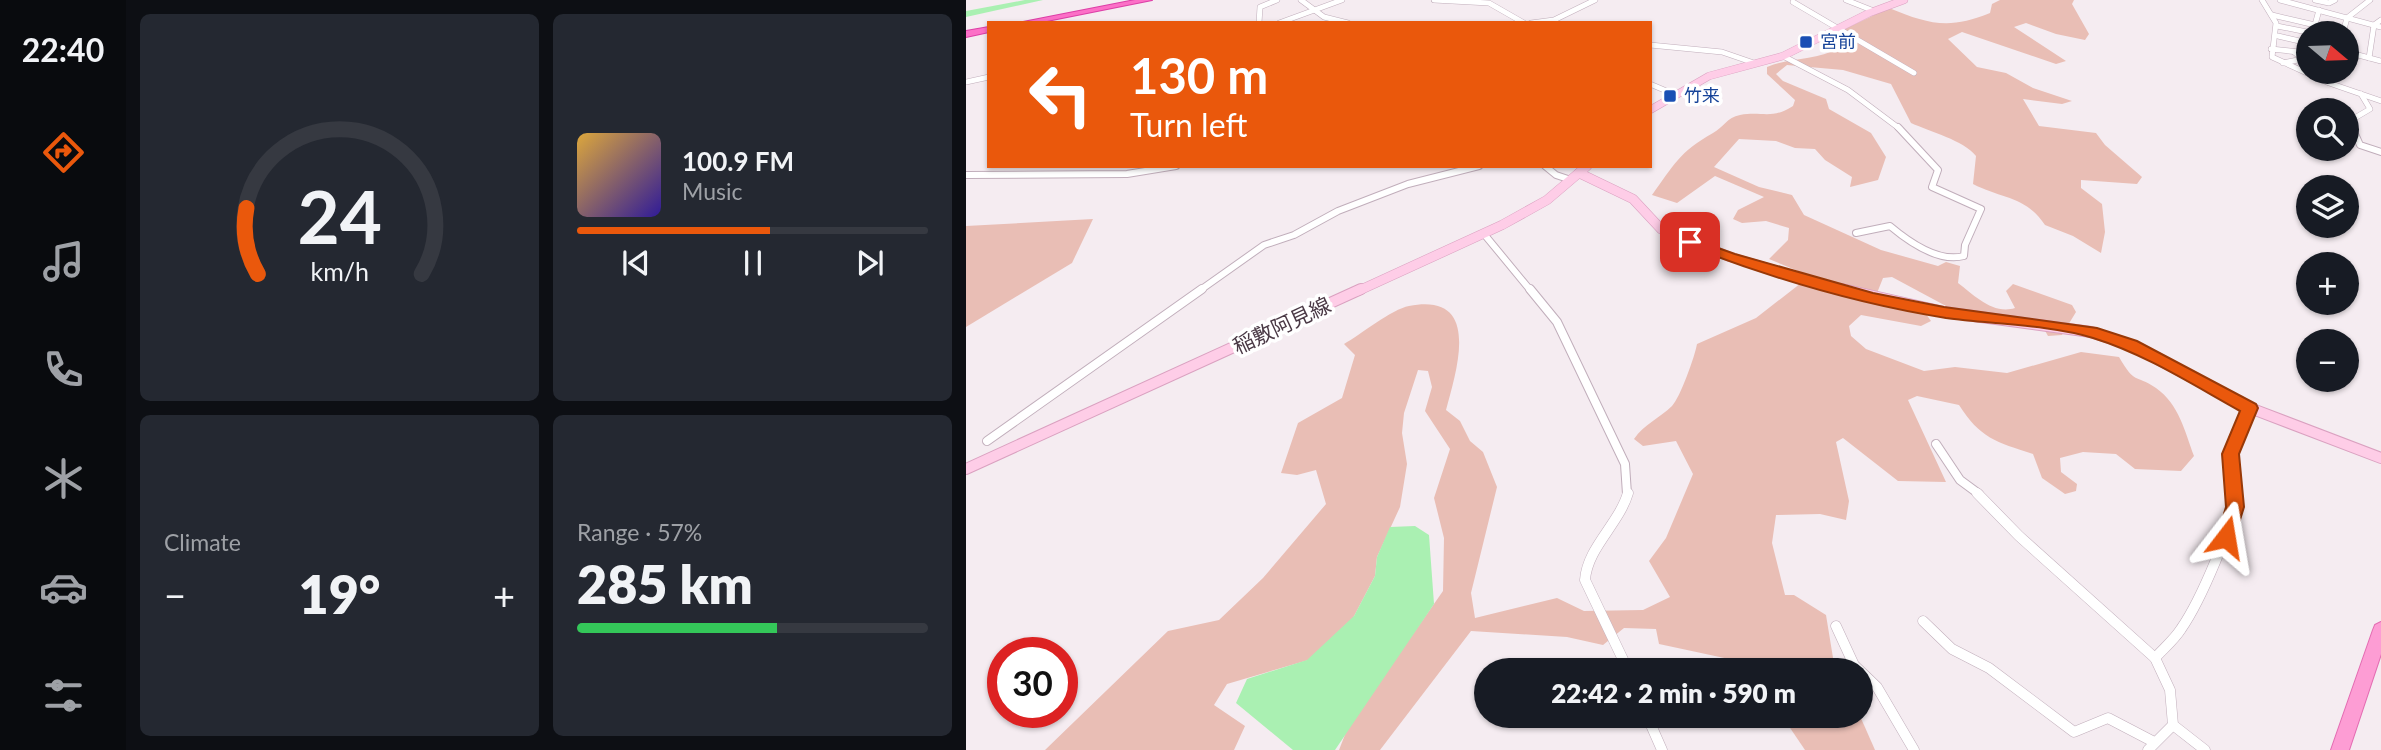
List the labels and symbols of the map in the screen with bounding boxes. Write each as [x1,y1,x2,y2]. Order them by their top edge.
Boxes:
north arrow [2296,21,2359,84]
place label: 宮前 [1820,30,1856,52]
marker: 宮前 [1798,34,1814,50]
place label: 竹来 [1684,84,1720,106]
marker: 竹来 [1662,88,1678,104]
pin [1660,212,1720,272]
street label: 稲敷阿見線 [1229,291,1334,358]
position arrow [2189,500,2263,574]
speed limit sign: 30 [987,637,1078,728]

